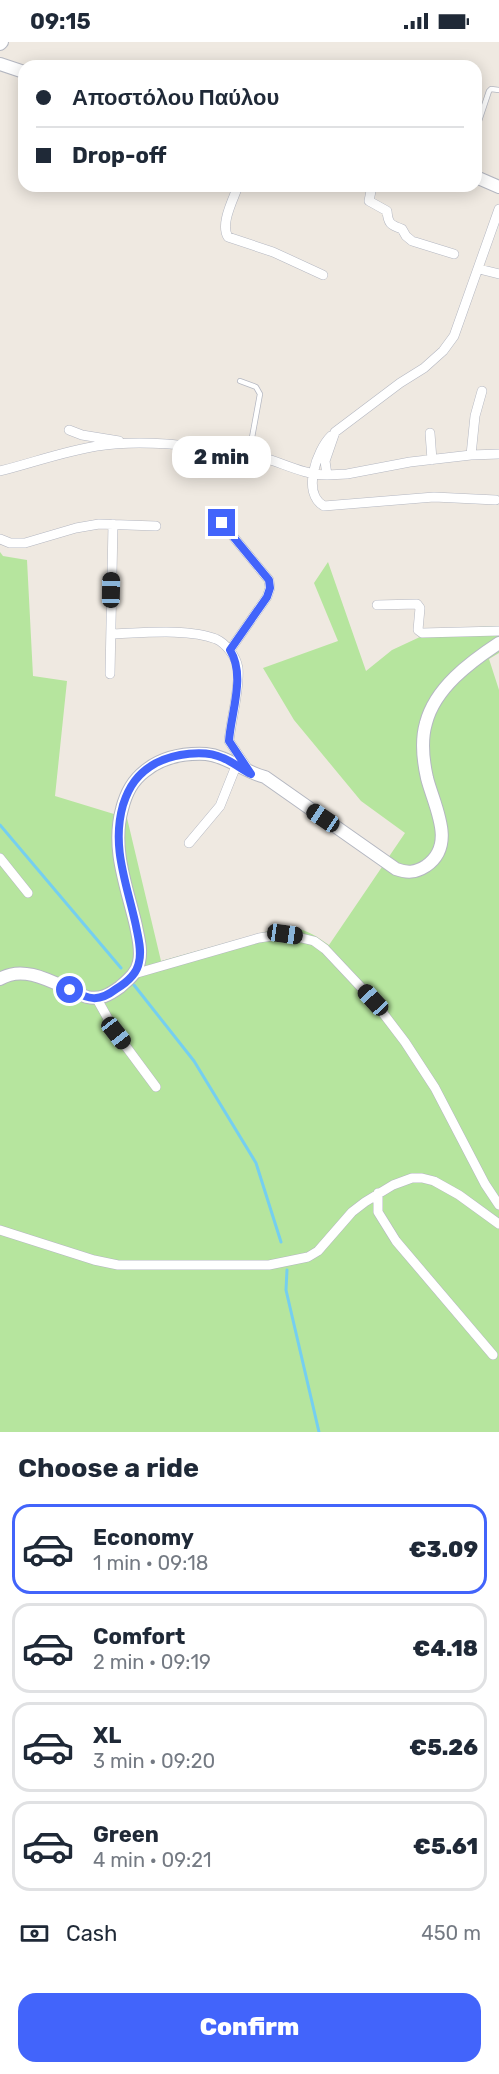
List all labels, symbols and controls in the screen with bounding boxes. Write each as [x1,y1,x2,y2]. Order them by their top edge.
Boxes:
text: 09:15 [30,8,91,35]
text: Αποστόλου Παύλου [72,84,279,111]
text: Drop-off [72,142,167,169]
callout: 2 min [172,436,272,478]
text: 2 min [194,445,249,469]
route end [208,509,235,536]
car [102,572,120,608]
car [303,800,343,836]
car [266,923,304,945]
route start [56,976,83,1003]
car [354,981,392,1019]
car [98,1013,134,1053]
text: Choose a ride [18,1452,199,1484]
icon: car [21,1522,75,1576]
text: Economy [93,1524,194,1551]
text: €3.09 [409,1536,478,1563]
text: 1 min · 09:18 [93,1551,209,1575]
icon: car [21,1621,75,1675]
text: Comfort [93,1623,185,1650]
text: €4.18 [413,1635,478,1662]
text: 2 min · 09:19 [93,1650,211,1674]
icon: car [21,1720,75,1774]
text: XL [93,1722,121,1749]
text: €5.26 [409,1734,478,1761]
text: 3 min · 09:20 [93,1749,215,1773]
icon: car [21,1819,75,1873]
text: Green [93,1821,159,1848]
text: €5.61 [413,1833,478,1860]
text: 4 min · 09:21 [93,1848,211,1872]
icon: cash [18,1917,51,1950]
text: Cash [66,1920,117,1947]
text: 450 m [421,1921,481,1945]
button: Confirm [18,1993,481,2062]

